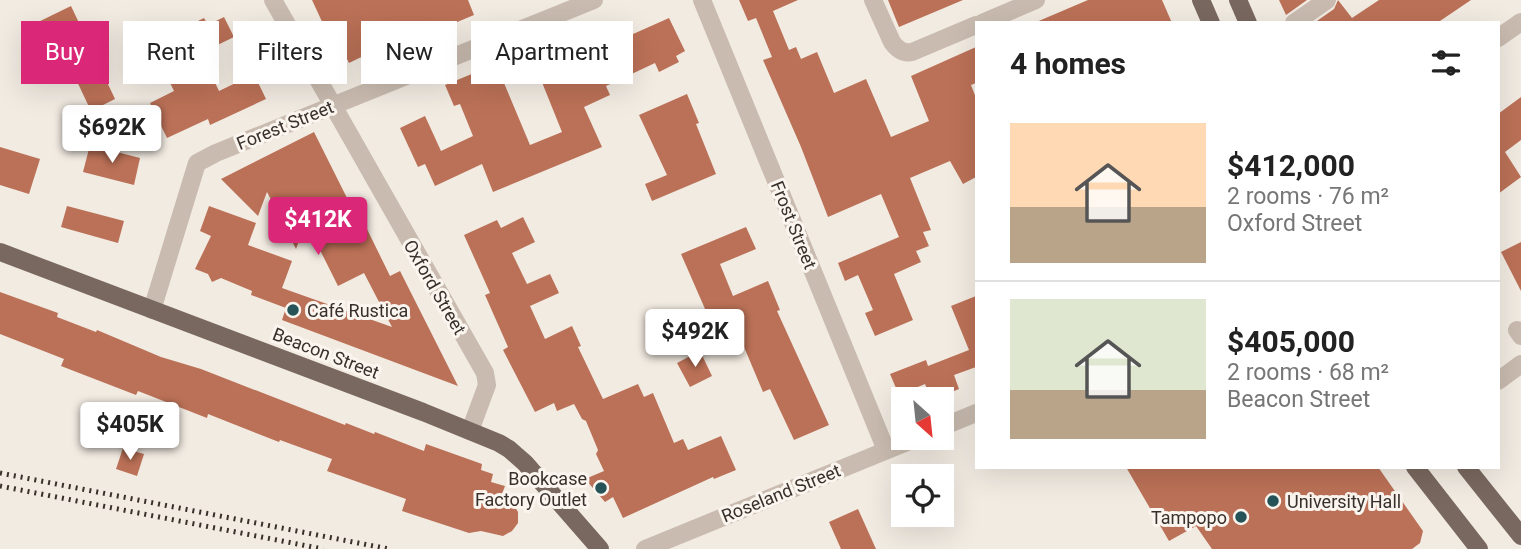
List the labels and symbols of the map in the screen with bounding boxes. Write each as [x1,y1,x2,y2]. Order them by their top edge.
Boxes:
street label: Forest Street [233,96,337,154]
pin: $692K [63,106,161,165]
street label: Frost Street [767,178,821,272]
pin: $412K [269,198,367,257]
street label: Oxford Street [399,236,471,338]
place label: Café Rustica [307,300,408,321]
marker: Café Rustica [285,302,301,318]
pin: $492K [646,310,744,369]
street label: Beacon Street [270,323,382,383]
north arrow [891,387,954,450]
pin: $405K [81,402,179,462]
street label: Roseland Street [718,460,844,526]
place label: Bookcase Factory Outlet [475,468,587,510]
marker: Bookcase Factory Outlet [593,480,609,496]
place label: University Hall [1287,491,1401,512]
marker: University Hall [1265,493,1281,509]
place label: Tampopo [1151,507,1227,528]
marker: Tampopo [1233,509,1249,525]

